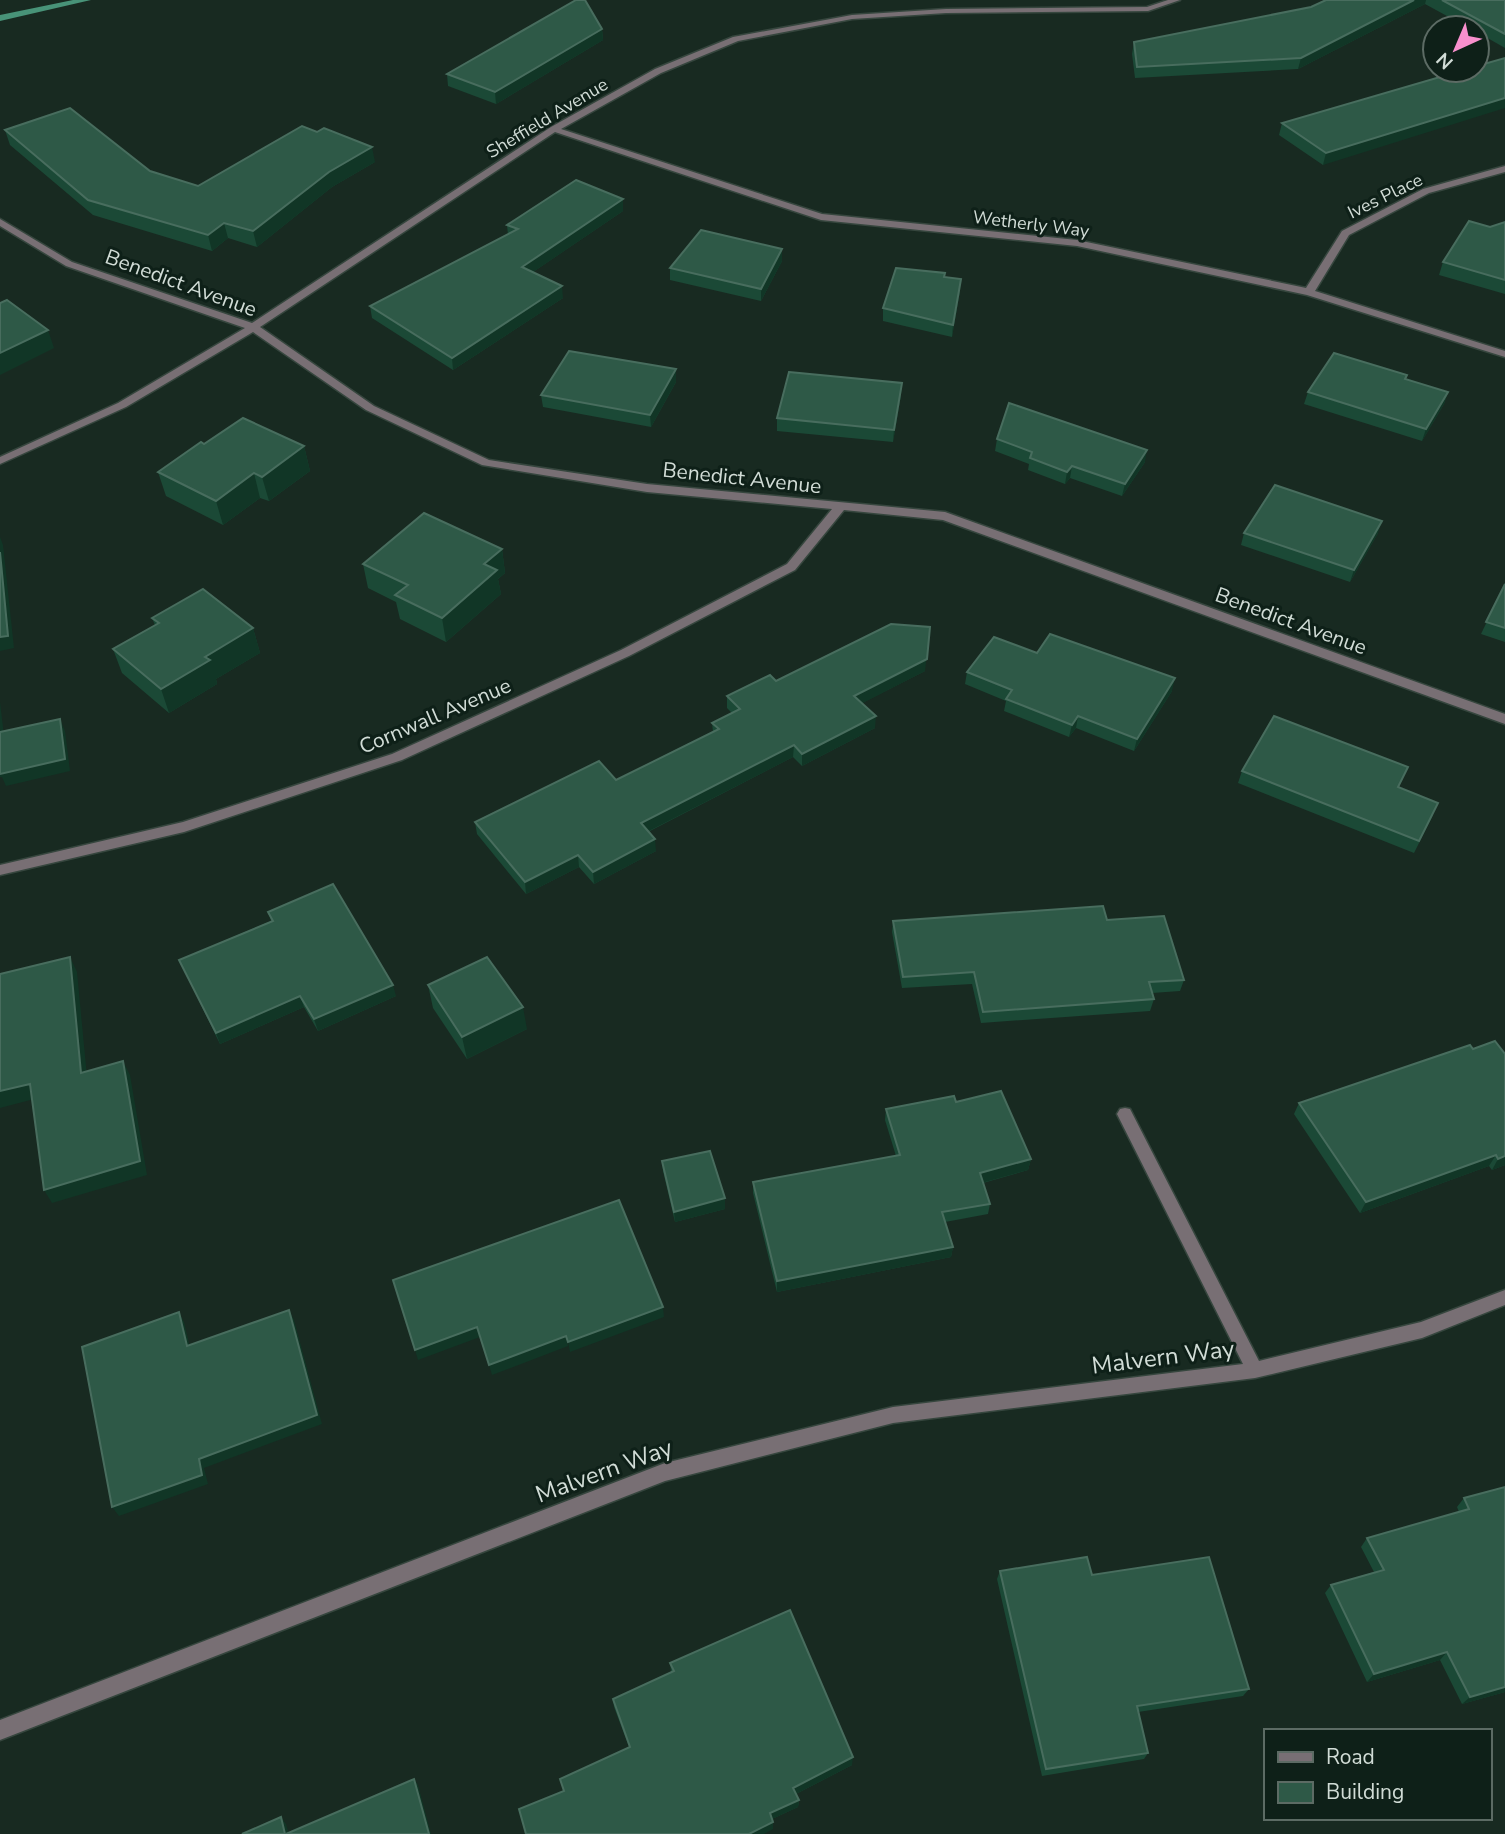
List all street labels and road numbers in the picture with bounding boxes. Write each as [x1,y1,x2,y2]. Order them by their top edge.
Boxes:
street label: Sheffield Avenue [482,72,612,164]
street label: Ives Place [1344,168,1426,224]
street label: Wetherly Way [971,205,1091,243]
street label: Benedict Avenue [101,243,261,323]
street label: Benedict Avenue [661,456,823,500]
street label: Benedict Avenue [1211,581,1371,661]
street label: Cornwall Avenue [355,671,515,761]
street label: Malvern Way [1090,1332,1237,1382]
street label: Malvern Way [531,1431,677,1511]

